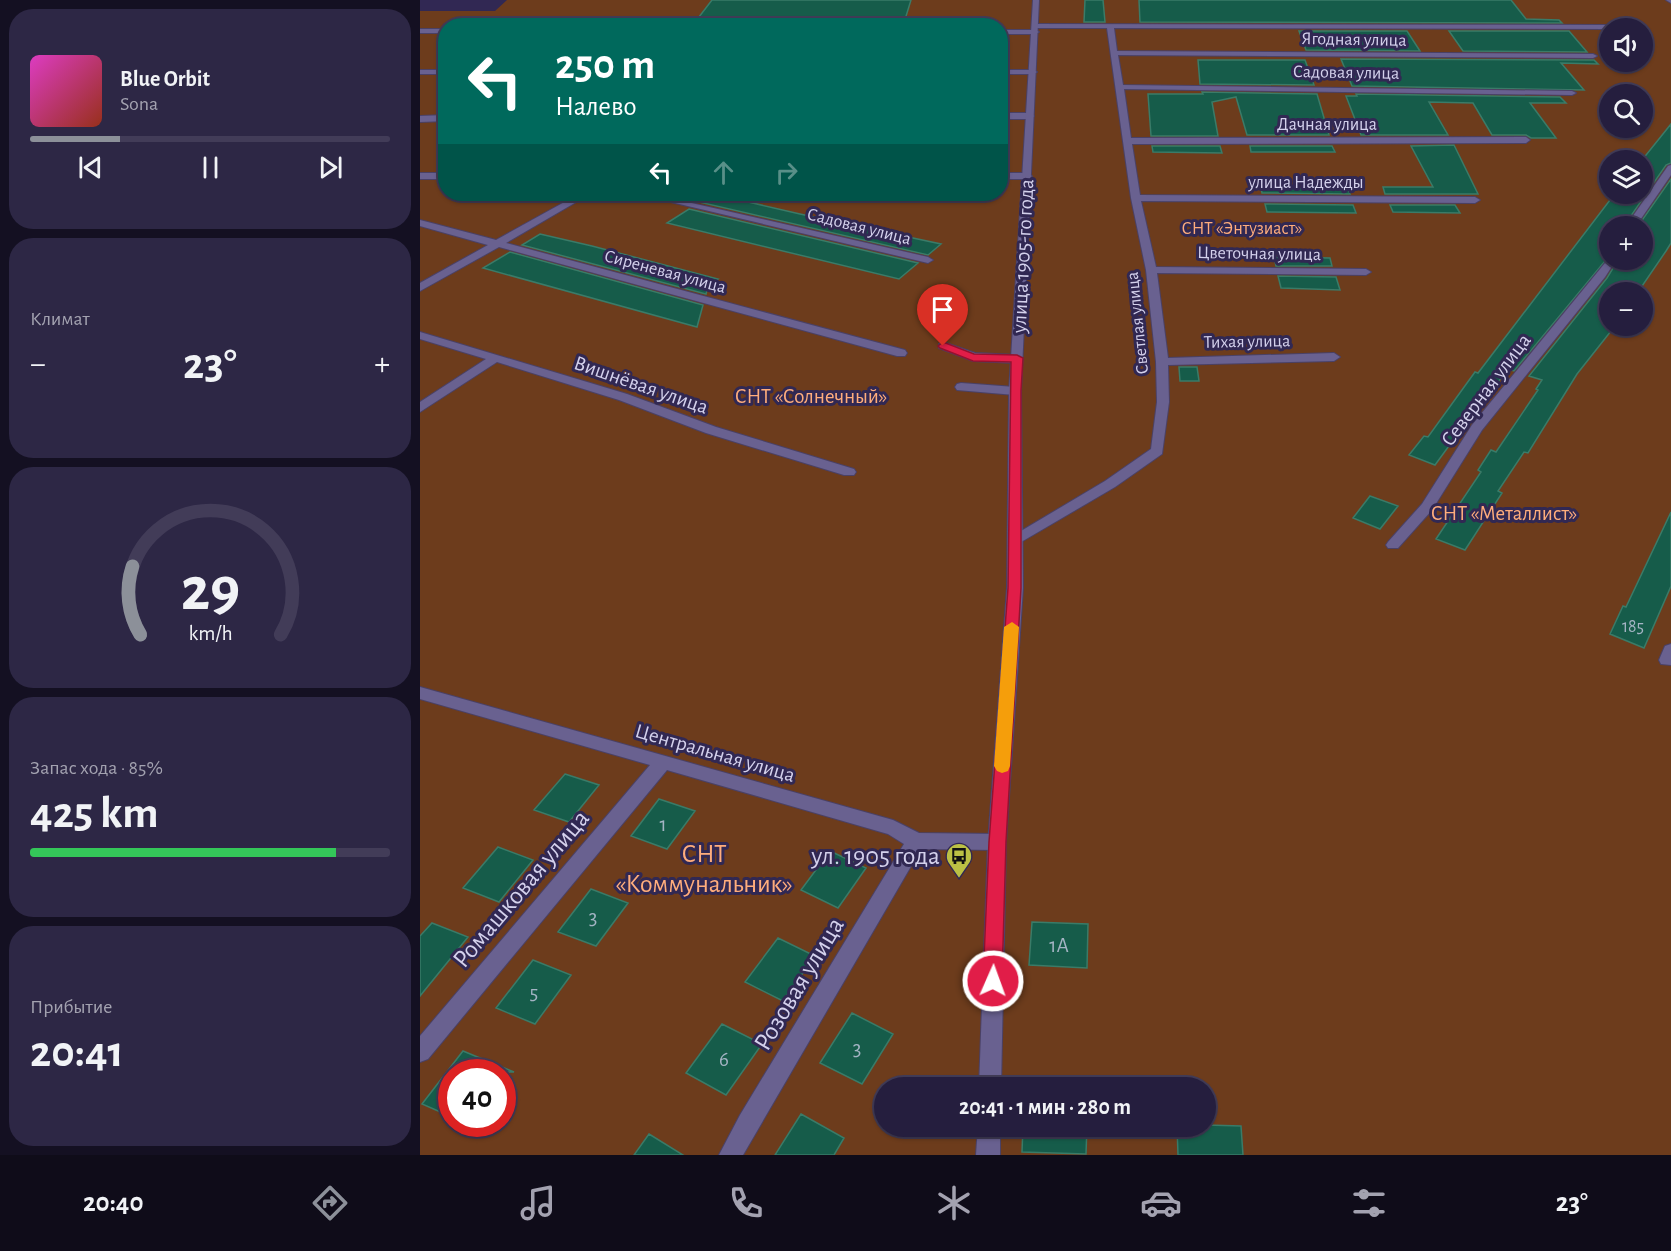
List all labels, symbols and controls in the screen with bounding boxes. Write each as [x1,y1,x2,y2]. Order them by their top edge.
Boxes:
map controls [1599,18,1653,336]
button: sound [1599,18,1653,72]
street label: Ягодная улица [1301,30,1407,50]
icon: left [456,42,534,120]
text: 250 m [555,44,655,86]
street label: Садовая улица [1293,63,1399,83]
text: Blue Orbit [120,68,210,90]
button: search [1599,84,1653,138]
text: Налево [555,93,637,120]
text: Sona [120,94,158,114]
street label: Дачная улица [1277,116,1377,134]
button: layers [1599,150,1653,204]
icon: previous [74,151,107,184]
icon: pause [194,151,227,184]
icon: next [314,151,347,184]
icon: left [644,156,677,189]
icon: ahead [707,156,740,189]
icon: right [770,156,803,189]
street label: улица Надежды [1247,174,1364,192]
street label: улица 1905-го года [1008,178,1038,335]
street label: Садовая улица [805,205,913,249]
button: + [1599,216,1653,270]
park label: СНТ «Энтузиаст» [1182,220,1302,238]
street label: Цветочная улица [1197,244,1321,264]
street label: Сиреневая улица [602,247,728,297]
street label: Светлая улица [1124,271,1152,375]
button: − [1599,282,1653,336]
pin [917,284,968,346]
icon: arrive [926,293,959,326]
text: Климат [30,309,90,329]
street label: Северная улица [1437,330,1535,450]
street label: Тихая улица [1203,332,1291,352]
text: 23° [183,342,237,387]
text: − [30,348,46,381]
text: + [374,348,390,381]
street label: Вишнёвая улица [571,352,711,418]
park label: СНТ «Солнечный» [735,386,887,407]
park label: СНТ «Металлист» [1431,503,1577,524]
text: 29 [180,559,240,621]
house number: 185 [1622,618,1644,636]
text: km/h [188,623,232,644]
street label: Центральная улица [633,720,798,786]
text: Запас хода · 85% [30,758,163,778]
text: 425 km [30,791,159,836]
street label: Ромашковая улица [448,805,594,973]
house number: 1 [659,814,667,835]
park label: СНТ «Коммунальник» [615,841,793,897]
bus stop icon: ул. 1905 года [944,841,974,879]
place label: ул. 1905 года [810,843,940,869]
house number: 3 [589,907,597,928]
street label: Розовая улица [749,913,849,1055]
house number: 1А [1049,935,1069,956]
position arrow [961,949,1025,1013]
house number: 5 [530,982,538,1003]
text: Прибытие [30,997,112,1017]
text: 20:41 [30,1030,124,1075]
house number: 3 [853,1038,861,1059]
house number: 6 [719,1049,729,1070]
speed limit sign: 40 [438,1059,516,1137]
text: 20:41 · 1 мин · 280 m [959,1096,1131,1118]
icon: directions [309,1182,351,1224]
icon: music [517,1182,559,1224]
icon: phone [725,1182,767,1224]
icon: climate [933,1182,975,1224]
icon: car [1140,1182,1182,1224]
icon: filters [1348,1182,1390,1224]
text: 20:40 [83,1189,144,1216]
text: 23° [1556,1189,1588,1216]

